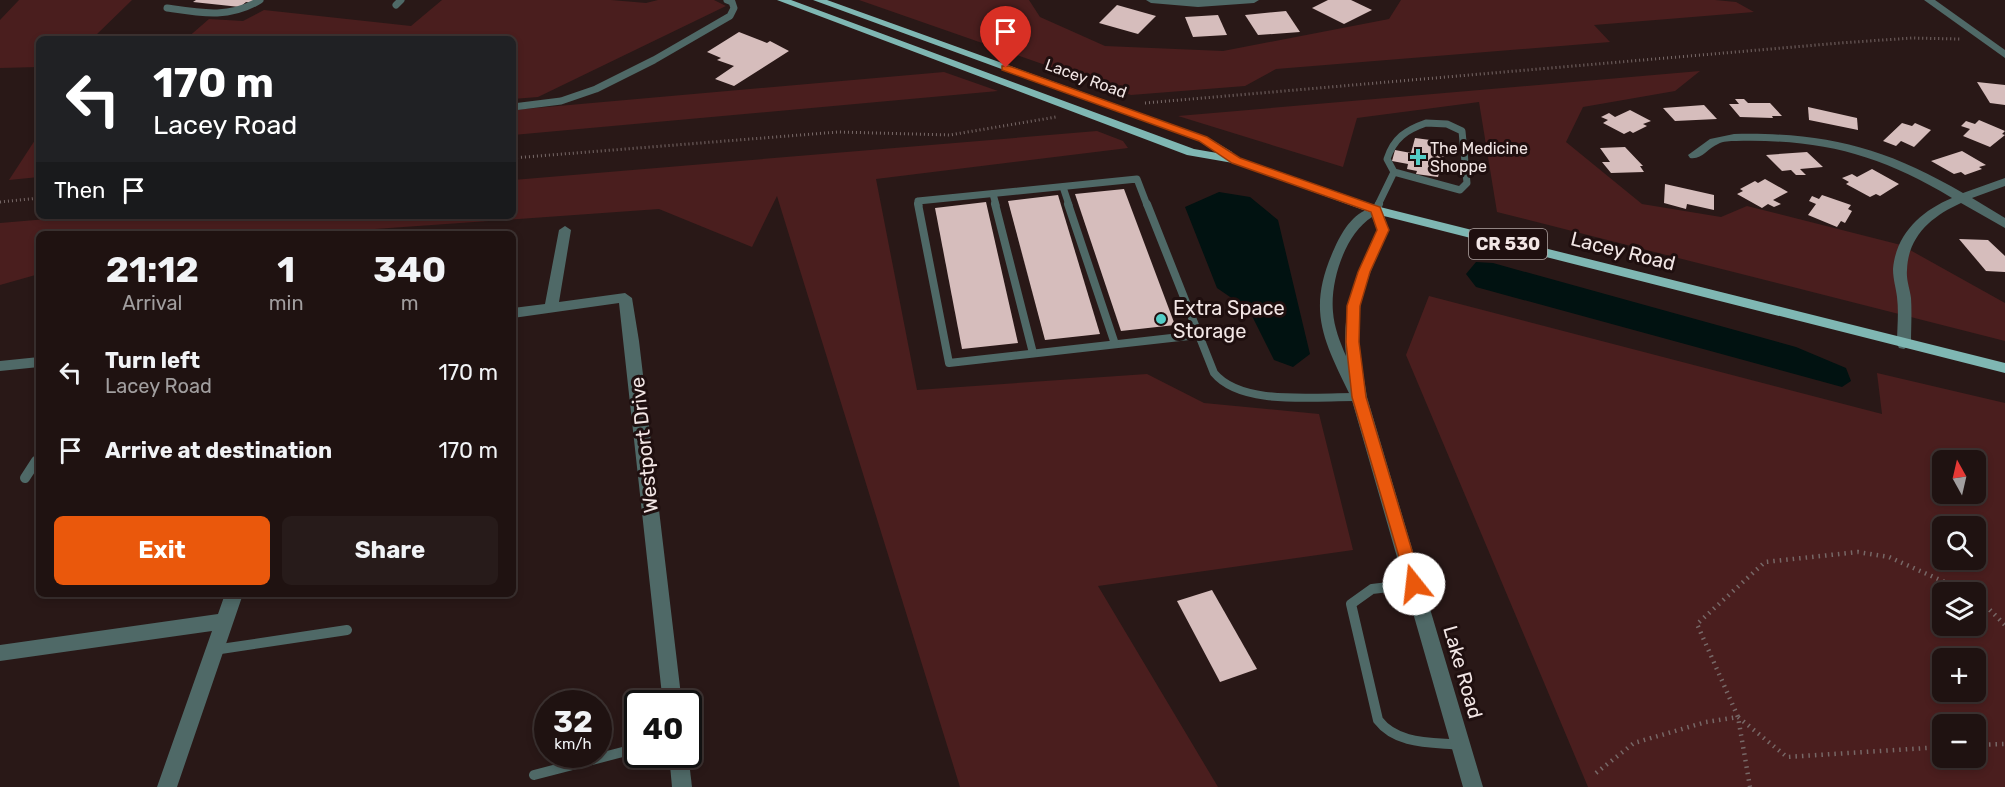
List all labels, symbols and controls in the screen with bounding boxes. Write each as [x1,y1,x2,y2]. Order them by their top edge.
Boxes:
pin [980,6,1031,68]
icon: arrive [989,15,1022,48]
street label: Lacey Road [1042,55,1129,102]
text: 170 m [153,58,274,108]
icon: left [54,60,132,138]
text: Lacey Road [153,109,297,141]
place label: The Medicine Shoppe [1430,139,1528,176]
marker: The Medicine Shoppe [1411,150,1425,164]
icon: arrive [117,174,150,207]
text: Then [54,177,105,204]
street label: Lacey Road [1568,226,1678,276]
road number: CR 530 [1469,229,1547,259]
text: 21:12 [106,248,199,291]
text: 1 [277,248,295,291]
text: 340 [373,248,446,291]
text: Arrival [122,291,182,315]
text: min [269,291,304,315]
text: m [401,291,419,315]
place label: Extra Space Storage [1173,296,1285,343]
marker: Extra Space Storage [1154,312,1168,326]
text: Turn left [105,347,200,374]
icon: left [54,356,87,389]
text: 170 m [438,359,498,386]
text: Lacey Road [105,374,212,398]
street label: Westport Drive [625,376,663,514]
icon: arrive [54,434,87,467]
text: Arrive at destination [105,437,332,464]
text: 170 m [438,437,498,464]
north arrow [1932,450,1986,504]
map controls [1932,450,1986,768]
button: Exit [54,516,270,585]
button: Share [282,516,498,585]
button: search [1932,516,1986,570]
position arrow [1382,552,1446,616]
button: layers [1932,582,1986,636]
street label: Lake Road [1438,623,1488,721]
button: + [1932,648,1986,702]
speed limit sign: 40 [624,690,702,768]
text: 32 [553,704,593,740]
button: − [1932,714,1986,768]
text: km/h [554,735,592,753]

